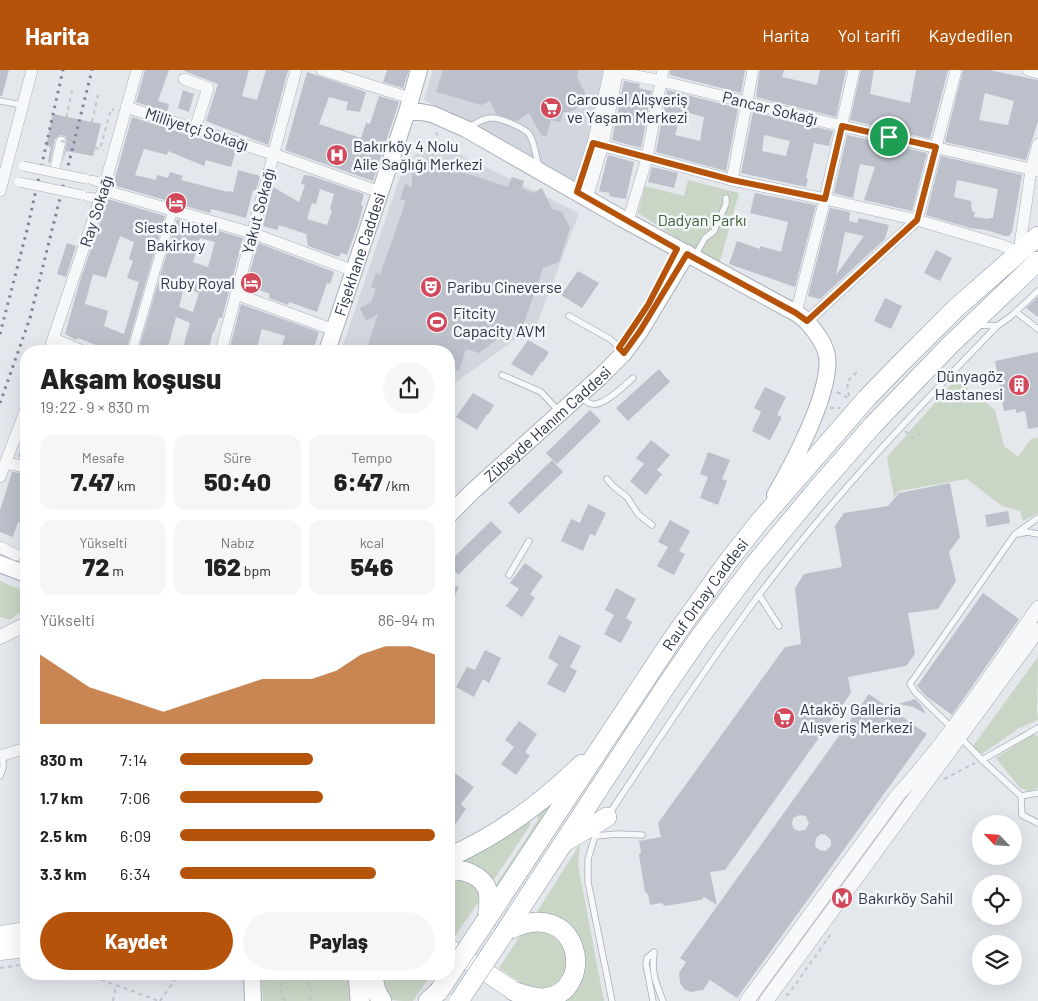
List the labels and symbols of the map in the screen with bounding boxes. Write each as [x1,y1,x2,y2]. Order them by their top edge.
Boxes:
street label: Pancar Sokağı [720,86,820,129]
place label: Carousel Alışveriş ve Yaşam Merkezi [567,89,688,126]
supermarket icon: Carousel Alışveriş ve Yaşam Merkezi [539,96,563,120]
street label: Milliyetçi Sokağı [143,103,251,154]
pin [868,116,910,158]
place label: Bakırköy 4 Nolu Aile Sağlığı Merkezi [353,136,482,173]
hospital icon: Bakırköy 4 Nolu Aile Sağlığı Merkezi [325,143,349,167]
street label: Yakut Sokağı [237,166,278,256]
street label: Ray Sokağı [75,172,116,249]
street label: Fişekhane Caddesi [329,190,388,318]
hotel icon: Siesta Hotel Bakirkoy [164,191,188,215]
park label: Dadyan Parkı [658,210,746,229]
place label: Siesta Hotel Bakirkoy [135,217,217,254]
hotel icon: Ruby Royal [239,271,263,295]
place label: Ruby Royal [160,273,235,292]
theatre icon: Paribu Cineverse [419,275,443,299]
place label: Paribu Cineverse [447,277,562,296]
place label: Fitcity Capacity AVM [453,303,546,340]
sports icon: Fitcity Capacity AVM [425,310,449,334]
street label: Zübeyde Hanım Caddesi [480,362,614,486]
place label: Dünyagöz Hastanesi [935,366,1003,403]
building icon: Dünyagöz Hastanesi [1007,373,1031,397]
street label: Rauf Orbay Caddesi [658,534,751,654]
place label: Ataköy Galleria Alışveriş Merkezi [800,699,913,736]
supermarket icon: Ataköy Galleria Alışveriş Merkezi [772,706,796,730]
north arrow [972,815,1022,865]
metro station icon: Bakırköy Sahil [830,886,854,910]
place label: Bakırköy Sahil [858,888,953,907]

